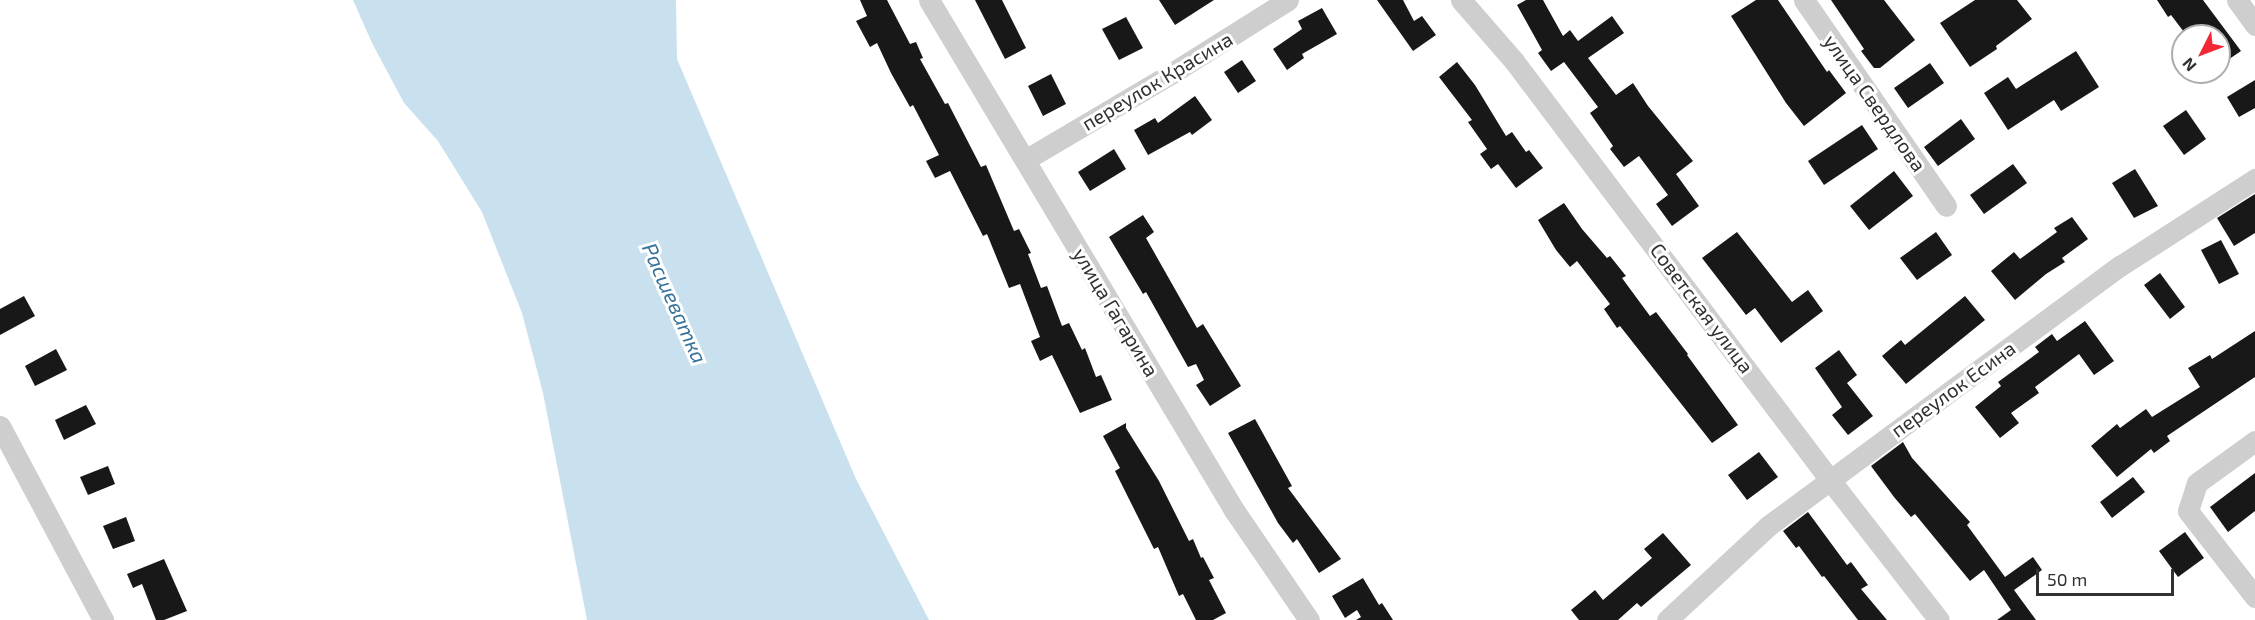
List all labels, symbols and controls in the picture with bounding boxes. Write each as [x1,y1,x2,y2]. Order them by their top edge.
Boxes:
north arrow [2171,24,2231,84]
street label: переулок Красина [1077,27,1237,135]
street label: улица Свердлова [1819,30,1931,176]
text: N [2178,54,2200,76]
street label: Советская улица [1645,238,1759,378]
water label: Расшеватка [637,239,713,367]
street label: улица Гагарина [1068,243,1164,381]
street label: переулок Есина [1886,336,2020,442]
scale bar [2039,557,2177,595]
text: 50 m [2047,568,2087,590]

